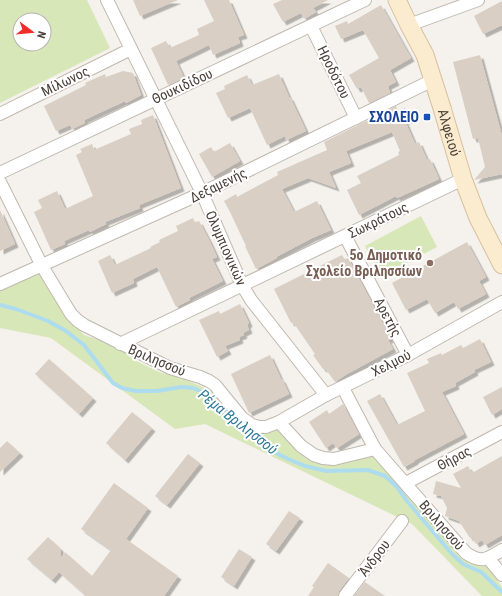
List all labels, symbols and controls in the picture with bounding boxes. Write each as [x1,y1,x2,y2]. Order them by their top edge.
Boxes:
north arrow [12,12,52,52]
text: N [34,30,48,40]
street label: Ηροδότου [314,43,354,101]
street label: Μίλωνος [39,63,91,99]
street label: Θουκιδίδου [149,65,215,107]
street label: Αλφειού [435,107,464,158]
place label: ΣΧΟΛΕΙΟ [369,109,419,125]
marker: ΣΧΟΛΕΙΟ [422,112,432,122]
street label: Δεξαμενής [187,164,249,206]
street label: Σωκράτους [346,199,410,241]
street label: Ολυμπιονικών [202,208,250,288]
place label: 5ο Δημοτικό Σχολείο Βριλησσίων [306,247,423,280]
marker: 5ο Δημοτικό Σχολείο Βριλησσίων [425,258,435,268]
street label: Αρετής [371,295,405,339]
street label: Βριλησσού [126,341,188,379]
street label: Χελμού [369,346,414,380]
water label: Ρέμα Βριλησσού [195,385,281,459]
street label: Θήρας [434,443,474,473]
street label: Βριλησσού [416,497,468,553]
street label: Άνδρου [355,536,393,579]

